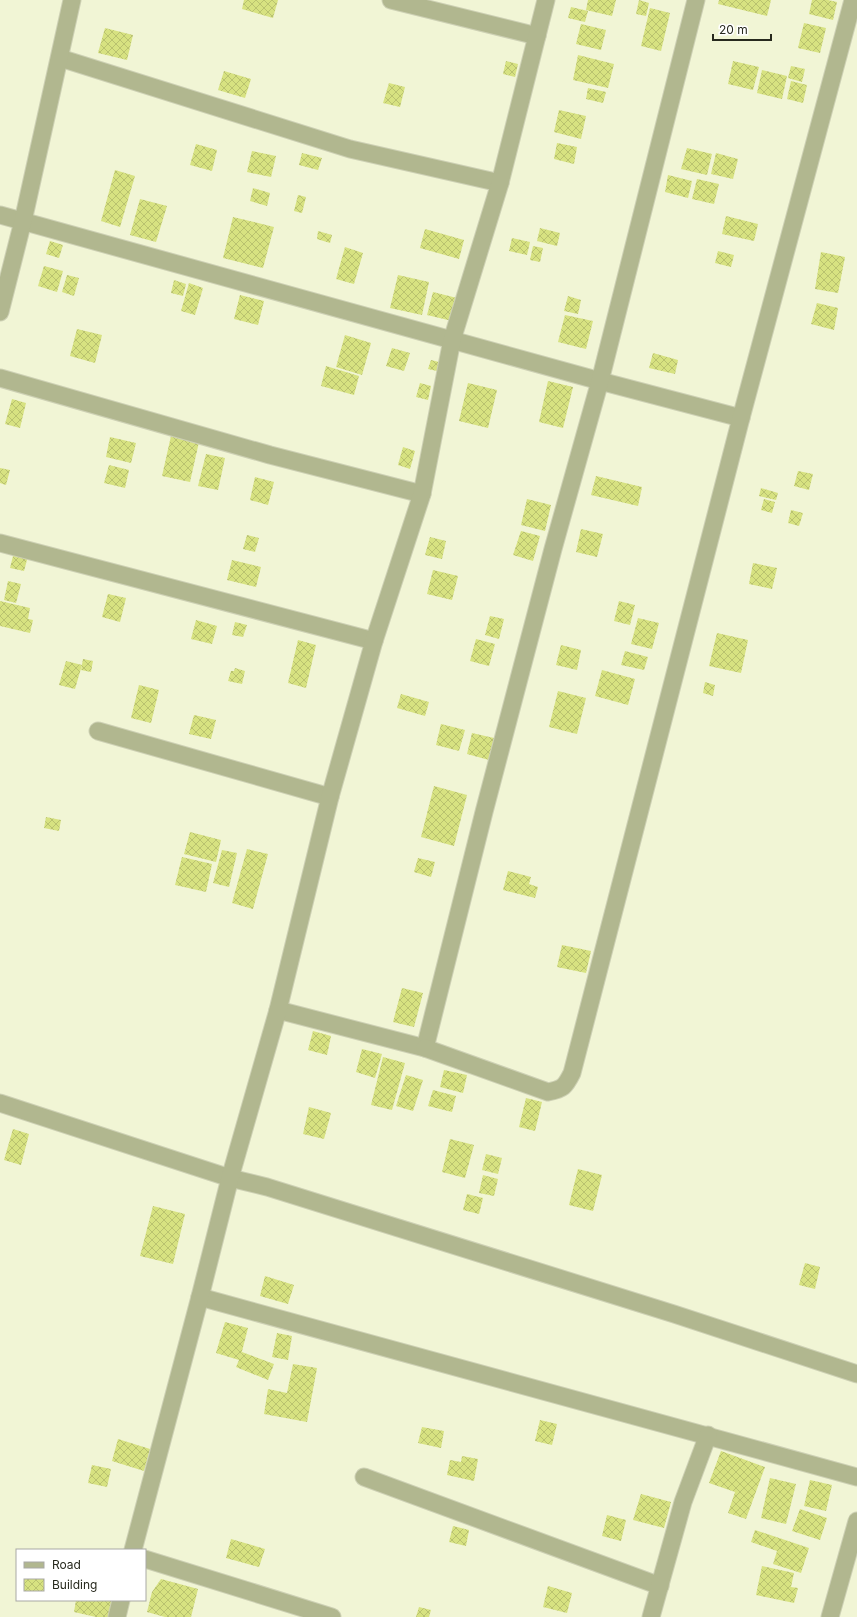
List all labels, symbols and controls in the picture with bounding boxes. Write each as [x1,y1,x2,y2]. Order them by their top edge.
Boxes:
scale bar [713,16,771,42]
text: 20 m [719,22,748,37]
legend [16,1549,146,1601]
text: Road [52,1557,81,1572]
text: Building [52,1577,97,1592]

